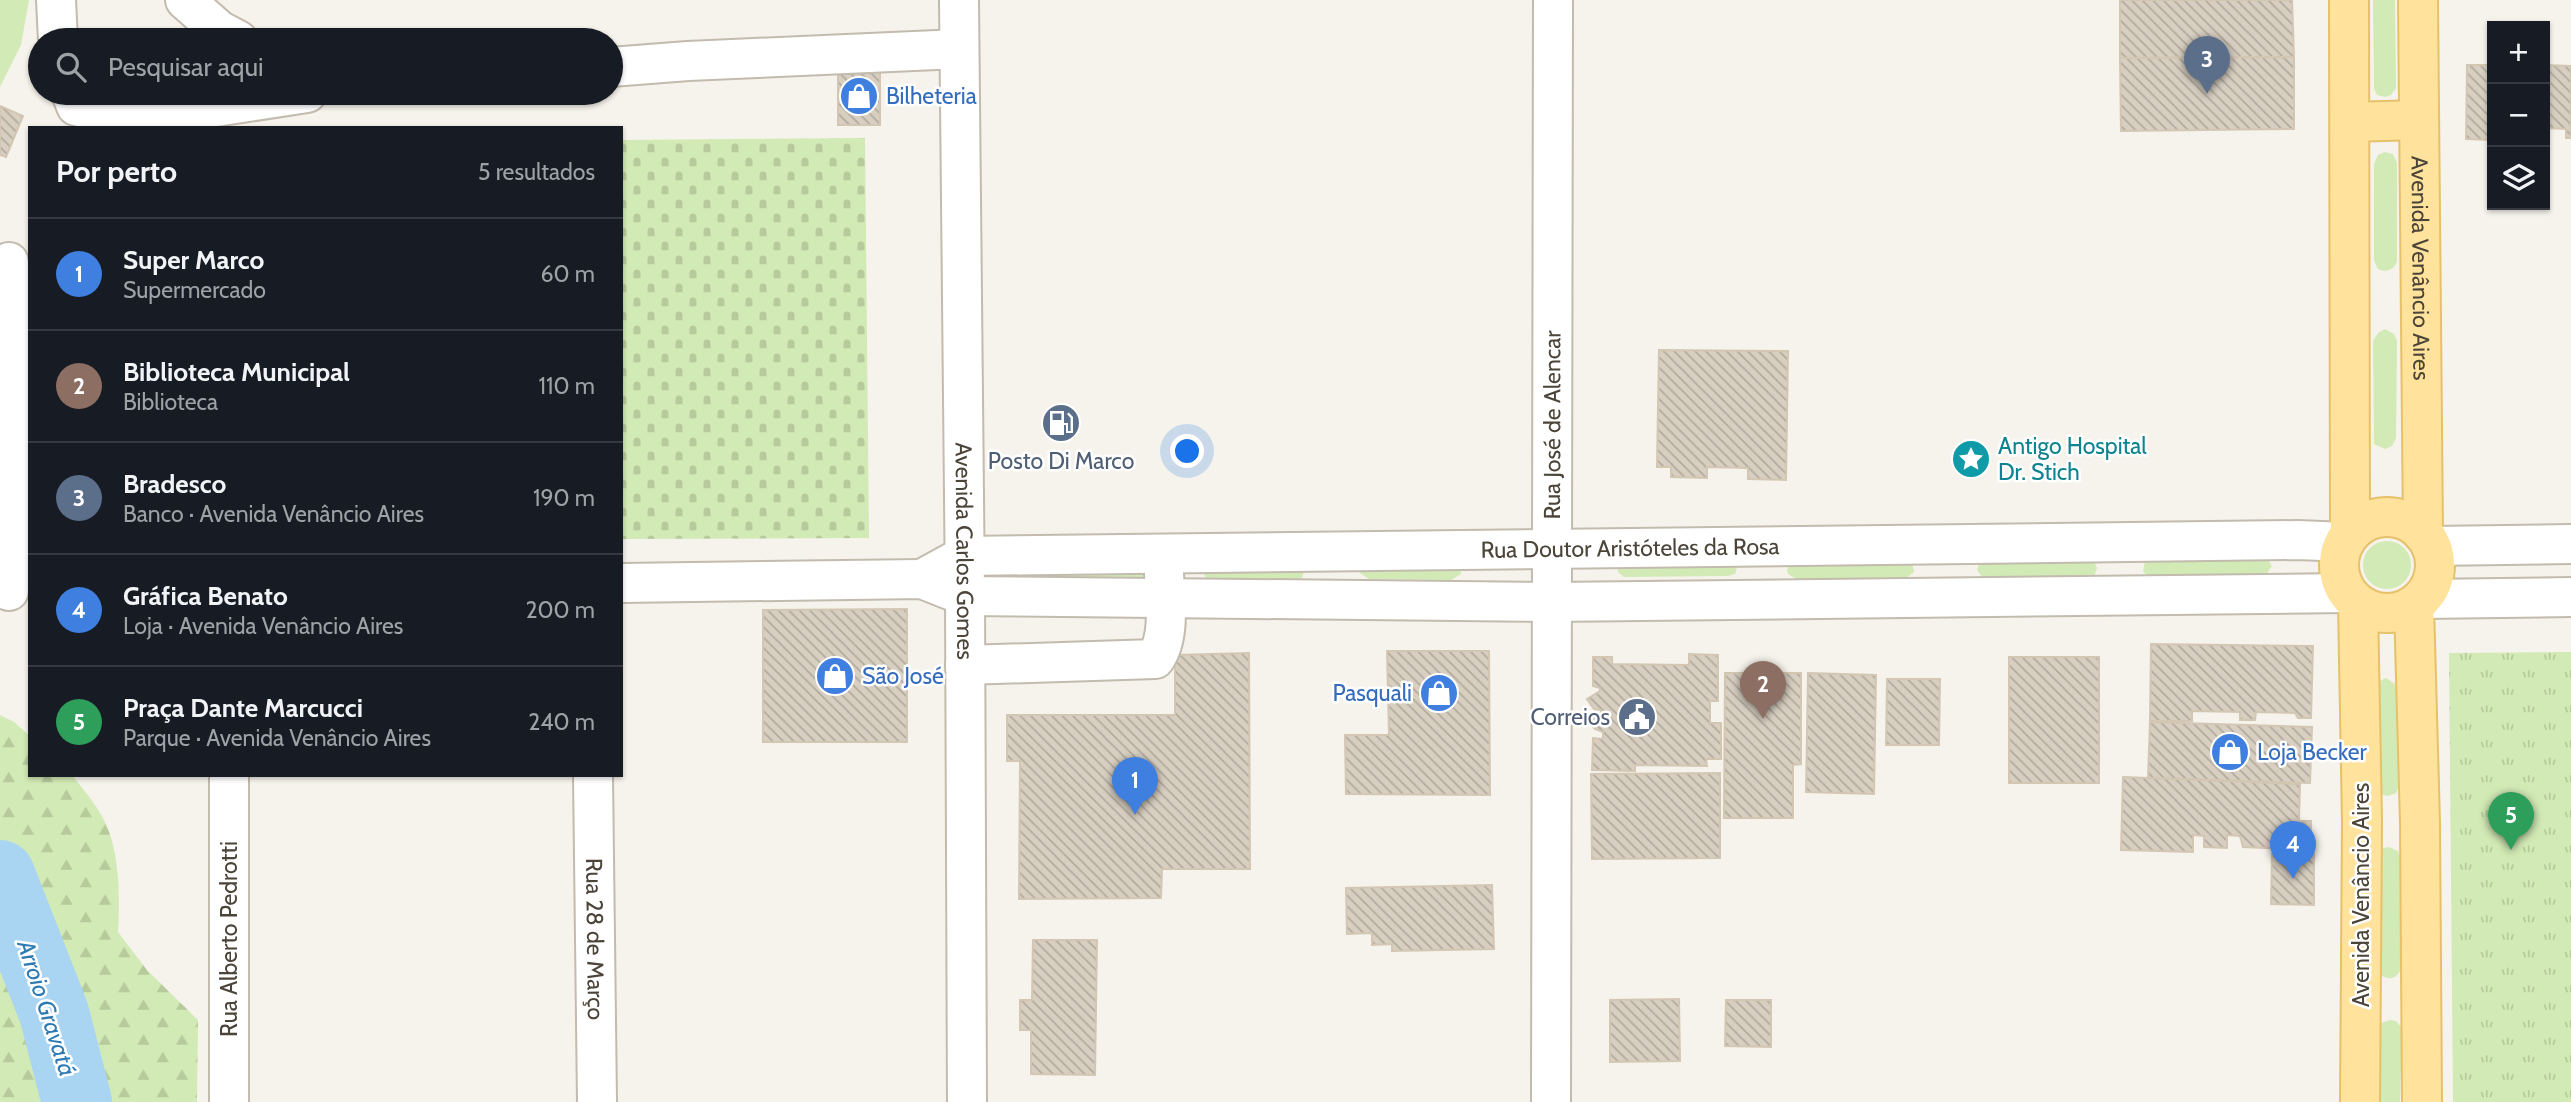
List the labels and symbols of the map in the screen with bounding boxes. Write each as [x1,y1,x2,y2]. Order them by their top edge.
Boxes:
pin: 3 [2184,36,2230,94]
shop icon: Bilheteria [838,75,880,117]
place label: Bilheteria [886,82,977,110]
street label: Avenida Venâncio Aires [2405,155,2436,380]
street label: Rua José de Alencar [1538,330,1566,520]
fuel station icon: Posto Di Marco [1040,402,1082,444]
place label: Antigo Hospital Dr. Stich [1998,432,2147,486]
your location [1170,434,1204,468]
place icon: Antigo Hospital Dr. Stich [1950,438,1992,480]
street label: Avenida Carlos Gomes [949,442,979,660]
place label: Posto Di Marco [988,447,1134,475]
street label: Rua Doutor Aristóteles da Rosa [1480,532,1780,564]
shop icon: São José [814,655,856,697]
pin: 2 [1740,661,1786,719]
place label: São José [862,662,944,690]
shop icon: Pasquali [1418,672,1460,714]
place label: Pasquali [1332,679,1412,707]
public building icon: Correios [1616,696,1658,738]
place label: Correios [1530,703,1610,731]
shop icon: Loja Becker [2209,731,2251,773]
place label: Loja Becker [2257,738,2368,766]
pin: 1 [1112,757,1158,815]
street label: Avenida Venâncio Aires [2347,783,2375,1007]
pin: 5 [2488,792,2534,850]
pin: 4 [2270,821,2316,879]
street label: Rua Alberto Pedrotti [215,841,243,1037]
street label: Rua 28 de Março [580,858,610,1020]
water label: Arroio Gravatá [11,935,83,1080]

